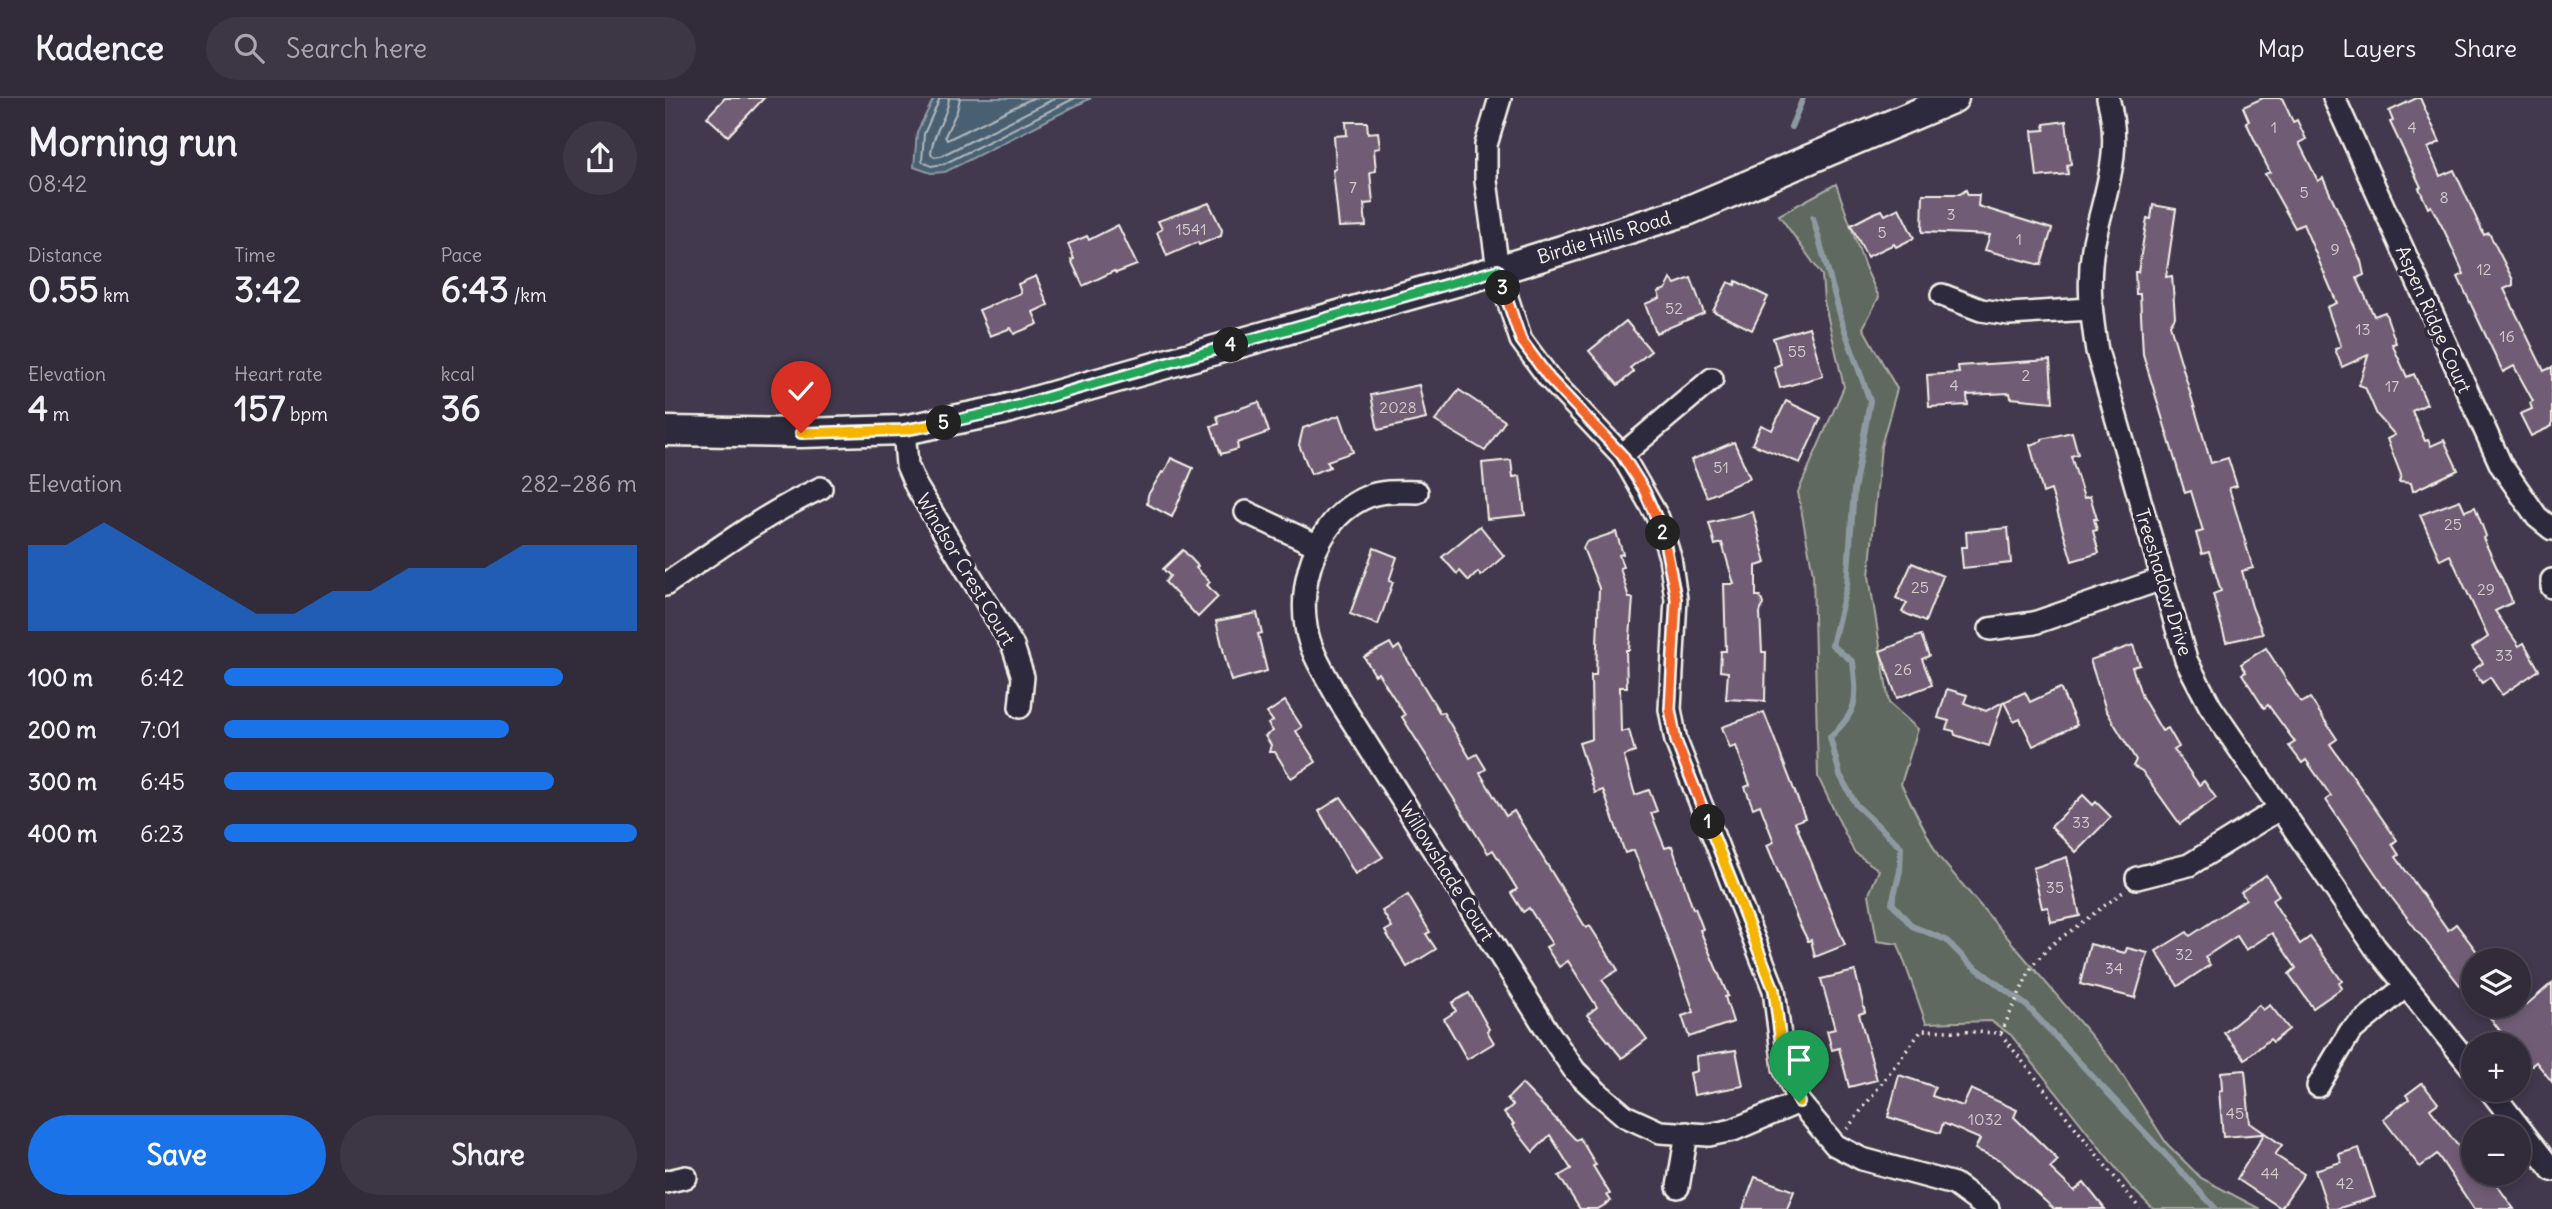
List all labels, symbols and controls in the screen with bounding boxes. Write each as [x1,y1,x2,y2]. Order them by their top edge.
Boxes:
search box [206,17,696,80]
text: Kadence [35,27,164,69]
icon: search [230,29,268,67]
text: Search here [286,32,427,65]
text: Map [2258,33,2304,63]
text: Layers [2342,33,2416,63]
text: Share [2454,33,2517,63]
house number: 1 [2271,117,2277,137]
house number: 4 [2407,117,2417,137]
text: Morning run [28,119,238,166]
button: share [563,121,637,195]
text: 08:42 [28,169,87,198]
house number: 7 [1349,177,1357,197]
house number: 5 [2299,182,2309,202]
house number: 8 [2439,187,2449,207]
house number: 3 [1946,204,1956,224]
street label: Birdie Hills Road [1534,205,1674,269]
house number: 1541 [1176,219,1207,239]
house number: 5 [1877,222,1887,242]
house number: 1 [2016,229,2022,249]
house number: 9 [2330,239,2340,259]
street label: Aspen Ridge Court [2391,242,2477,396]
text: Distance [28,243,102,267]
text: Time [234,243,275,267]
text: Pace [441,243,482,267]
house number: 12 [2476,259,2492,279]
text: 0.55 [28,267,99,311]
text: 3:42 [234,267,302,311]
text: 6:43 [441,267,509,311]
pin: 3 [1485,270,1521,306]
text: 3 [1497,275,1508,299]
text: km [99,283,129,307]
text: /km [509,283,547,307]
house number: 52 [1665,298,1683,318]
house number: 13 [2355,319,2371,339]
house number: 16 [2499,326,2515,346]
pin: 4 [1213,328,1249,362]
text: 4 [1225,332,1236,356]
house number: 55 [1788,341,1806,361]
pin [771,361,831,433]
text: Elevation [28,362,106,386]
text: Heart rate [234,362,322,386]
text: kcal [441,362,475,386]
house number: 2 [2022,365,2031,385]
icon: check [782,372,820,410]
house number: 4 [1949,375,1959,395]
house number: 17 [2385,376,2399,396]
text: 4 [28,386,48,430]
text: 157 [234,386,286,430]
text: 36 [441,386,481,430]
house number: 2028 [1379,397,1417,417]
text: m [48,402,69,426]
text: bpm [286,402,328,426]
pin: 5 [927,406,961,440]
text: 5 [938,410,949,434]
house number: 51 [1713,457,1729,477]
text: Elevation [28,469,122,498]
text: 282–286 m [521,469,637,498]
street label: Windsor Crest Court [911,489,1021,649]
street label: Treeshadow Drive [2130,505,2198,659]
house number: 25 [2444,514,2462,534]
pin: 2 [1646,516,1681,550]
text: 2 [1657,520,1668,544]
house number: 25 [1911,577,1929,597]
house number: 29 [2477,579,2495,599]
house number: 33 [2495,645,2513,665]
house number: 26 [1894,659,1912,679]
text: 100 m [28,663,93,692]
text: 6:42 [140,663,184,692]
text: 200 m [28,715,97,744]
text: 7:01 [140,715,181,744]
text: 300 m [28,767,97,796]
text: 6:45 [140,767,185,796]
street label: Willowshade Court [1394,797,1500,945]
pin: 1 [1691,804,1725,840]
text: 1 [1704,809,1711,833]
house number: 33 [2072,812,2090,832]
text: 400 m [28,819,97,848]
text: 6:23 [140,819,184,848]
house number: 35 [2046,877,2064,897]
house number: 32 [2175,944,2193,964]
map controls [2461,948,2531,1186]
button: layers [2461,948,2531,1018]
house number: 34 [2105,958,2123,978]
pin [1769,1030,1829,1102]
button: + [2461,1032,2531,1102]
icon: arrive [1780,1041,1818,1079]
house number: 45 [2226,1103,2244,1123]
house number: 1032 [1968,1109,2003,1129]
button: Save [28,1115,326,1195]
button: Share [340,1115,637,1195]
button: − [2461,1116,2531,1186]
house number: 44 [2261,1163,2279,1183]
house number: 42 [2336,1173,2354,1193]

